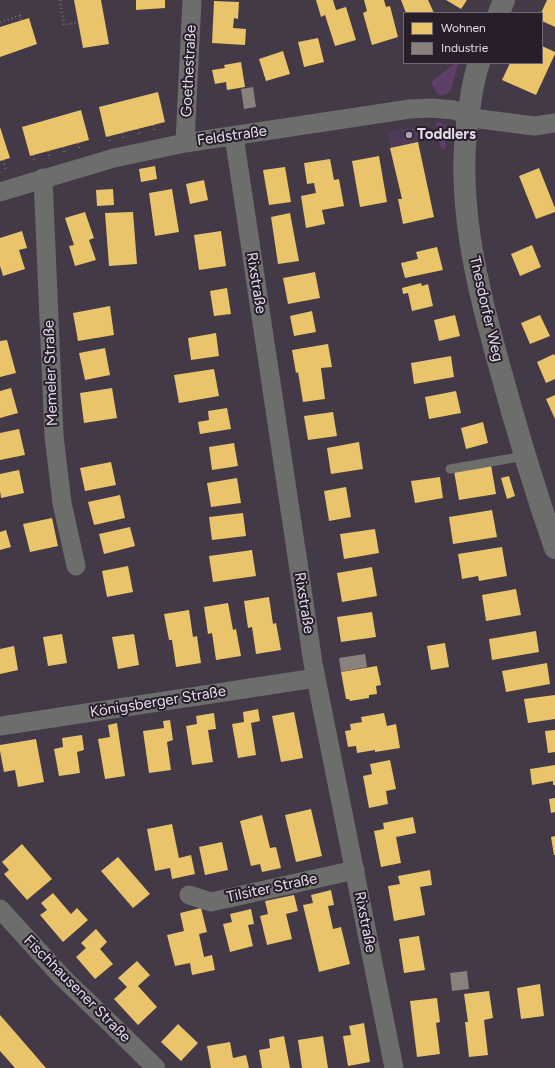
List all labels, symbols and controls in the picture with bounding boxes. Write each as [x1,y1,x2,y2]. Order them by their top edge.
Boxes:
legend [403,12,543,64]
text: Wohnen [441,21,486,35]
street label: Goethestraße [178,24,200,118]
text: Industrie [441,41,488,55]
street label: Feldstraße [196,122,268,150]
place label: Toddlers [417,126,476,144]
marker: Toddlers [404,130,414,140]
street label: Rixstraße [242,251,270,315]
street label: Thesdorfer Weg [465,255,507,363]
street label: Memeler Straße [40,320,62,426]
street label: Rixstraße [290,571,318,635]
street label: Königsberger Straße [89,682,227,722]
street label: Tilsiter Straße [225,870,319,906]
street label: Rixstraße [350,890,380,954]
street label: Fischhausener Straße [20,932,134,1046]

